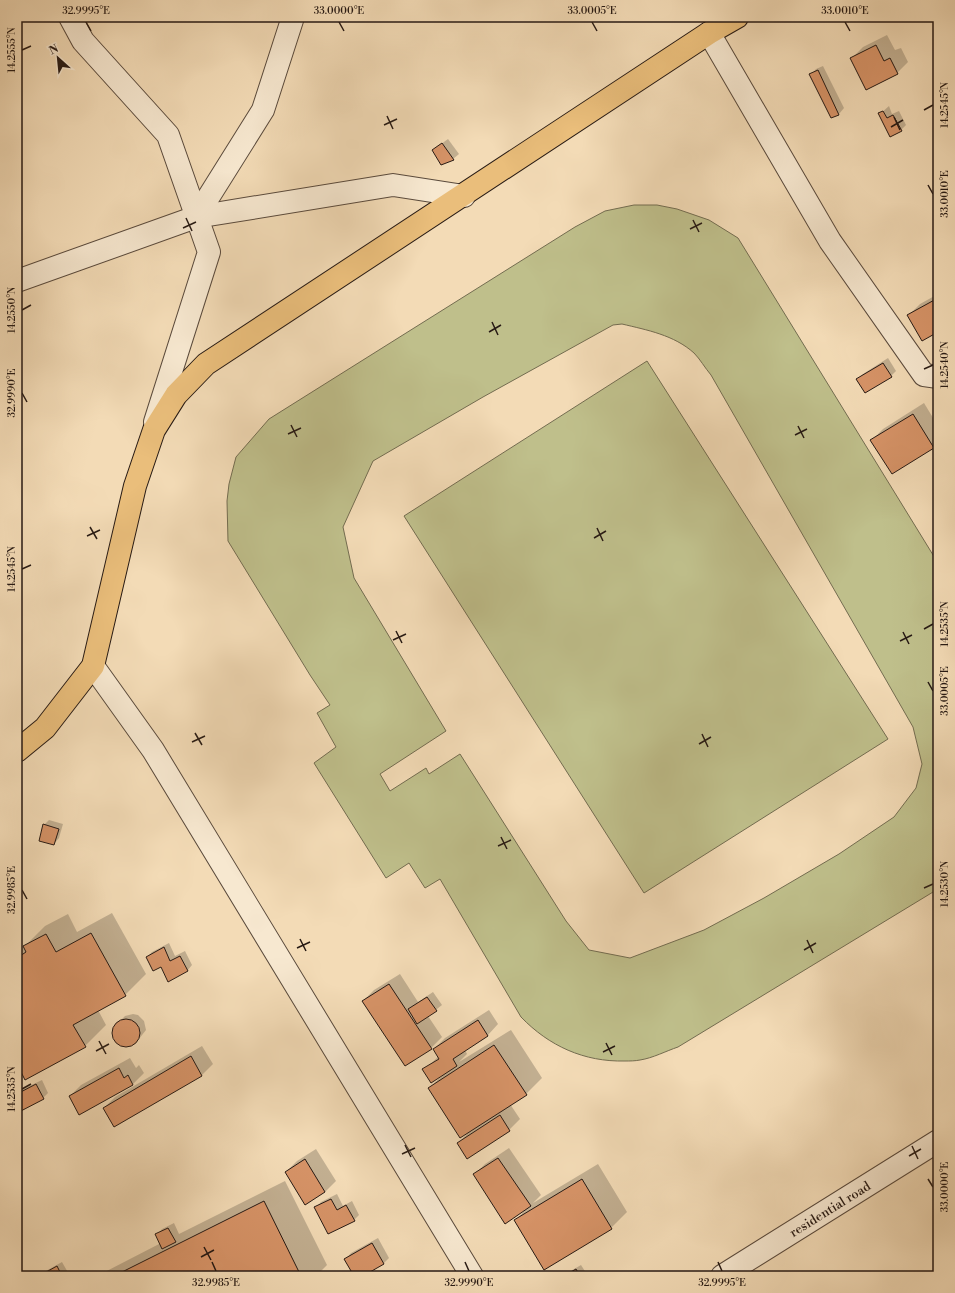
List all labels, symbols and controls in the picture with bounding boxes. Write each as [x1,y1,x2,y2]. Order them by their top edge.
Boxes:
text: 32.9995°E [62,5,110,17]
text: 33.0000°E [314,5,364,17]
text: 33.0005°E [567,5,617,17]
text: 33.0010°E [821,5,869,17]
text: 14.2555°N [6,27,18,73]
north arrow [38,38,78,78]
text: N [47,42,61,58]
text: 14.2545°N [939,81,951,128]
text: 33.0010°E [939,170,951,218]
text: 14.2550°N [6,286,18,333]
text: 14.2540°N [939,341,951,389]
text: 32.9990°E [6,369,18,417]
text: 14.2545°N [6,545,18,592]
text: 14.2535°N [939,601,951,647]
text: 33.0005°E [939,666,951,716]
text: 14.2530°N [939,860,951,907]
text: 32.9985°E [6,866,18,914]
text: 14.2535°N [6,1066,18,1112]
text: 33.0000°E [939,1162,951,1212]
street label: residential road [787,1178,874,1241]
text: 32.9985°E [192,1277,240,1289]
text: 32.9990°E [445,1277,493,1289]
text: 32.9995°E [698,1277,746,1289]

